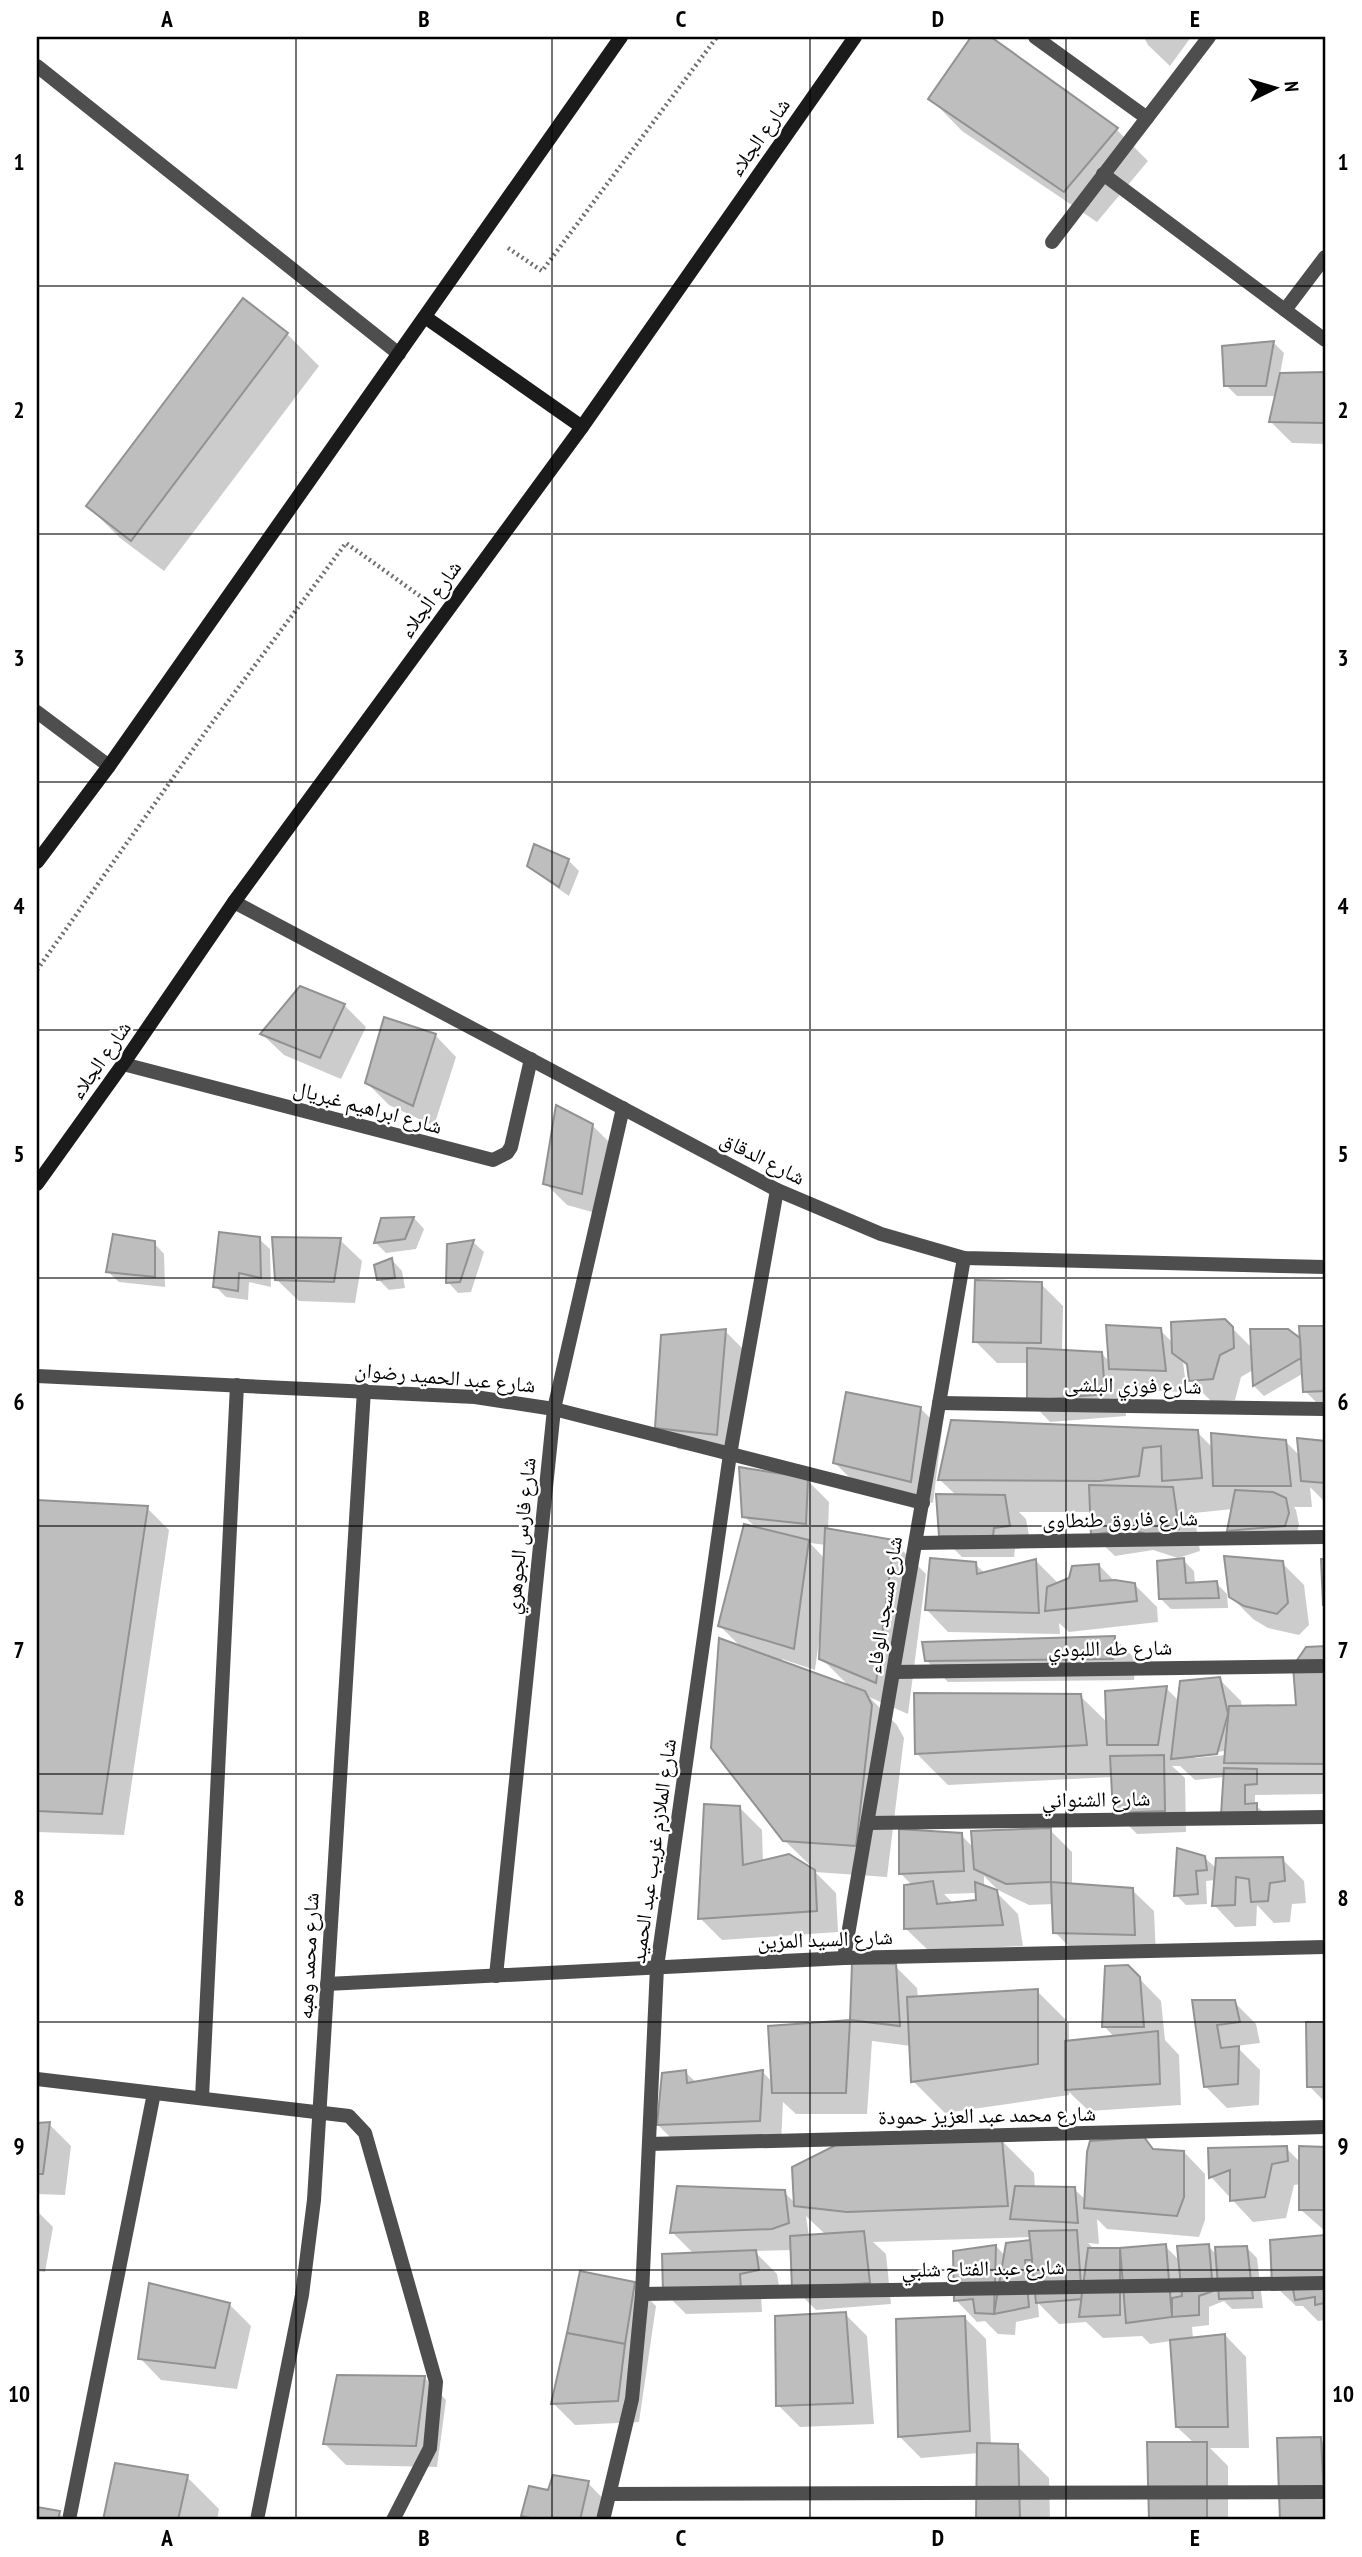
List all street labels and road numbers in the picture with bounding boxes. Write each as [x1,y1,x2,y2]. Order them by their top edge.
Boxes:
street label: شارع الجلاء [722,92,796,182]
street label: شارع الجلاء [393,555,467,643]
street label: شارع الجلاء [63,1015,137,1105]
street label: شارع ابراهيم غبريال [291,1074,445,1141]
street label: شارع الدقاق [716,1125,810,1191]
street label: شارع عبد الحميد رضوان [353,1356,537,1398]
street label: شارع فوزي البلشى [1064,1370,1202,1403]
street label: شارع فارس الجوهري [498,1456,545,1616]
street label: شارع فاروق طنطاوى [1042,1504,1198,1534]
street label: شارع مسجد الوفاء [860,1534,908,1676]
street label: شارع طه اللبودي [1048,1633,1172,1666]
street label: شارع الملازم غريب عبد الحميد [624,1737,683,1965]
street label: شارع الشنواني [1041,1785,1151,1817]
street label: شارع محمد وهبه [291,1892,325,2020]
street label: شارع السيد المزين [757,1923,893,1955]
street label: شارع محمد عبد العزيز حمودة [878,2100,1096,2130]
street label: شارع عبد الفتاح شلبي [901,2253,1065,2286]

